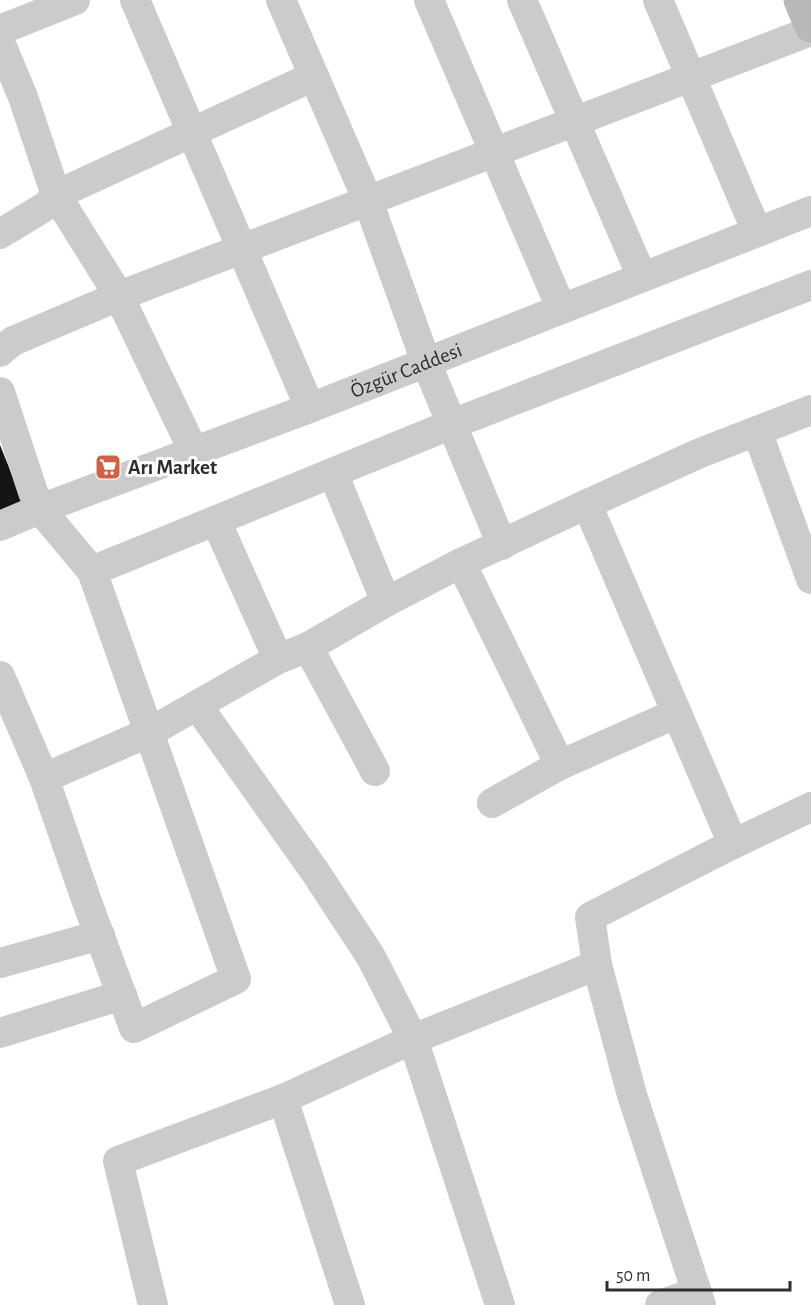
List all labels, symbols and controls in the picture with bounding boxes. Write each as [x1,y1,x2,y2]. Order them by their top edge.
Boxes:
street label: Özgür Caddesi [347,339,465,402]
supermarket icon: Arı Market [93,452,123,482]
place label: Arı Market [128,457,217,478]
scale bar [607,1254,790,1292]
text: 50 m [616,1267,650,1285]

